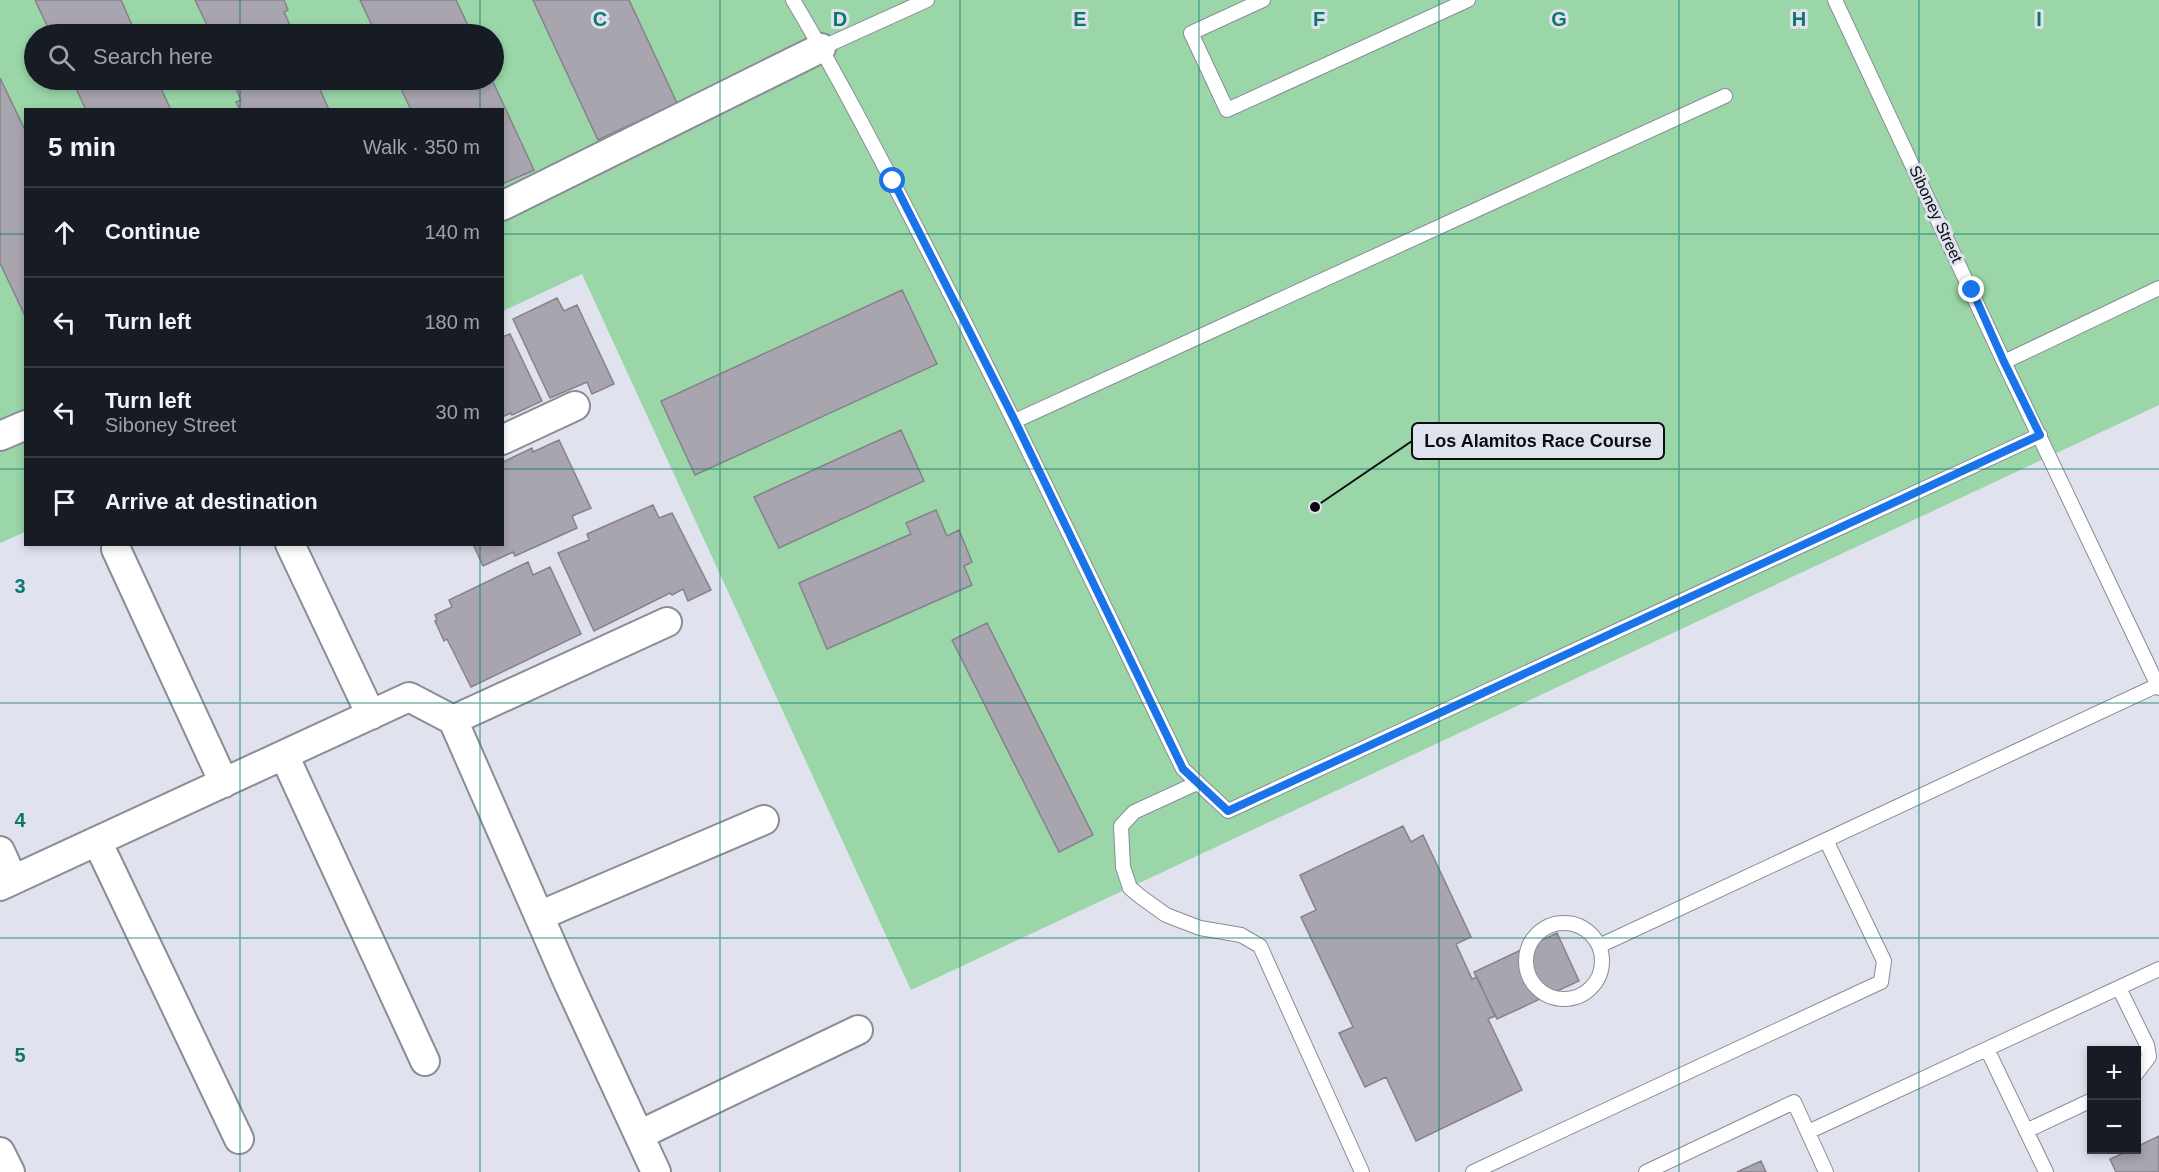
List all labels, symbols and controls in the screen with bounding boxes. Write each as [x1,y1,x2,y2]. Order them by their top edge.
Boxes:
text: C [593,8,607,30]
text: D [833,8,847,30]
text: E [1073,8,1087,30]
text: F [1313,8,1325,30]
text: G [1551,8,1567,30]
text: H [1792,8,1806,30]
text: I [2036,8,2042,30]
search box [24,24,504,90]
icon: search [45,41,78,74]
text: Search here [93,44,213,69]
text: 5 min [48,132,116,162]
text: Walk · 350 m [363,136,480,158]
street label: Siboney Street [1906,163,1966,266]
route start [879,167,905,193]
icon: ahead [48,216,81,249]
text: Continue [105,219,200,244]
text: 140 m [424,221,480,243]
route end [1958,276,1984,302]
icon: left [48,306,81,339]
text: Turn left [105,309,191,334]
text: 180 m [424,311,480,333]
text: Turn left [105,388,191,413]
icon: left [48,396,81,429]
text: 30 m [436,401,480,423]
text: Siboney Street [105,414,236,436]
callout: Los Alamitos Race Course [1412,423,1664,459]
text: Los Alamitos Race Course [1424,431,1652,451]
icon: arrive [48,486,81,519]
text: Arrive at destination [105,489,318,514]
text: 3 [14,575,26,597]
text: 4 [14,809,26,831]
text: 5 [14,1044,26,1066]
map controls [2087,1046,2141,1154]
button: + [2087,1046,2141,1100]
button: − [2087,1100,2141,1154]

